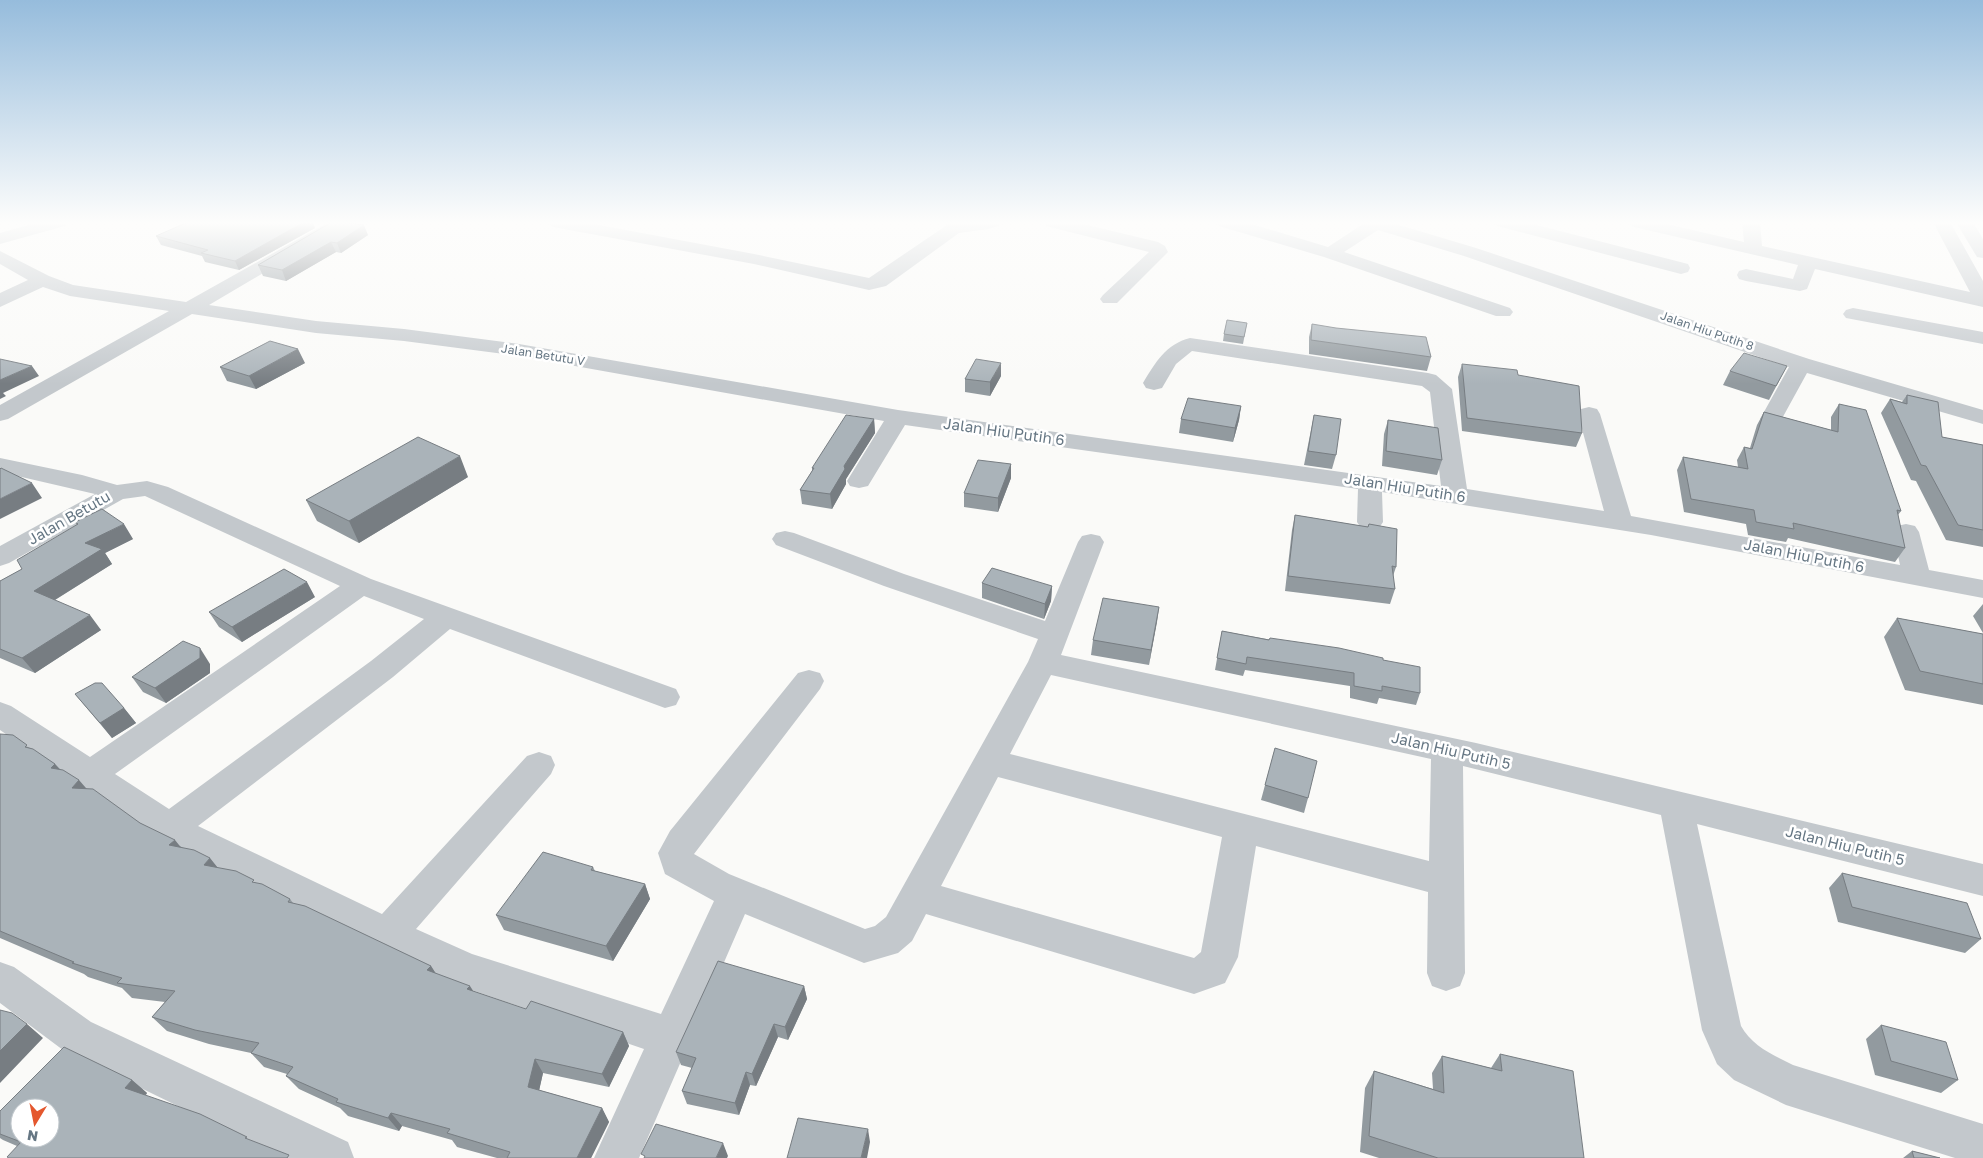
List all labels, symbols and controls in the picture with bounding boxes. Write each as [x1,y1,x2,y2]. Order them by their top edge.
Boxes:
street label: Jalan Hiu Putih 8 [1658,308,1756,354]
street label: Jalan Betutu V [500,340,586,369]
street label: Jalan Hiu Putih 6 [942,414,1066,448]
street label: Jalan Hiu Putih 6 [1343,469,1467,505]
street label: Jalan Betutu [24,486,113,548]
street label: Jalan Hiu Putih 6 [1742,535,1866,576]
street label: Jalan Hiu Putih 5 [1390,728,1513,773]
street label: Jalan Hiu Putih 5 [1784,822,1907,869]
north arrow [10,1098,60,1148]
text: N [26,1127,39,1146]

